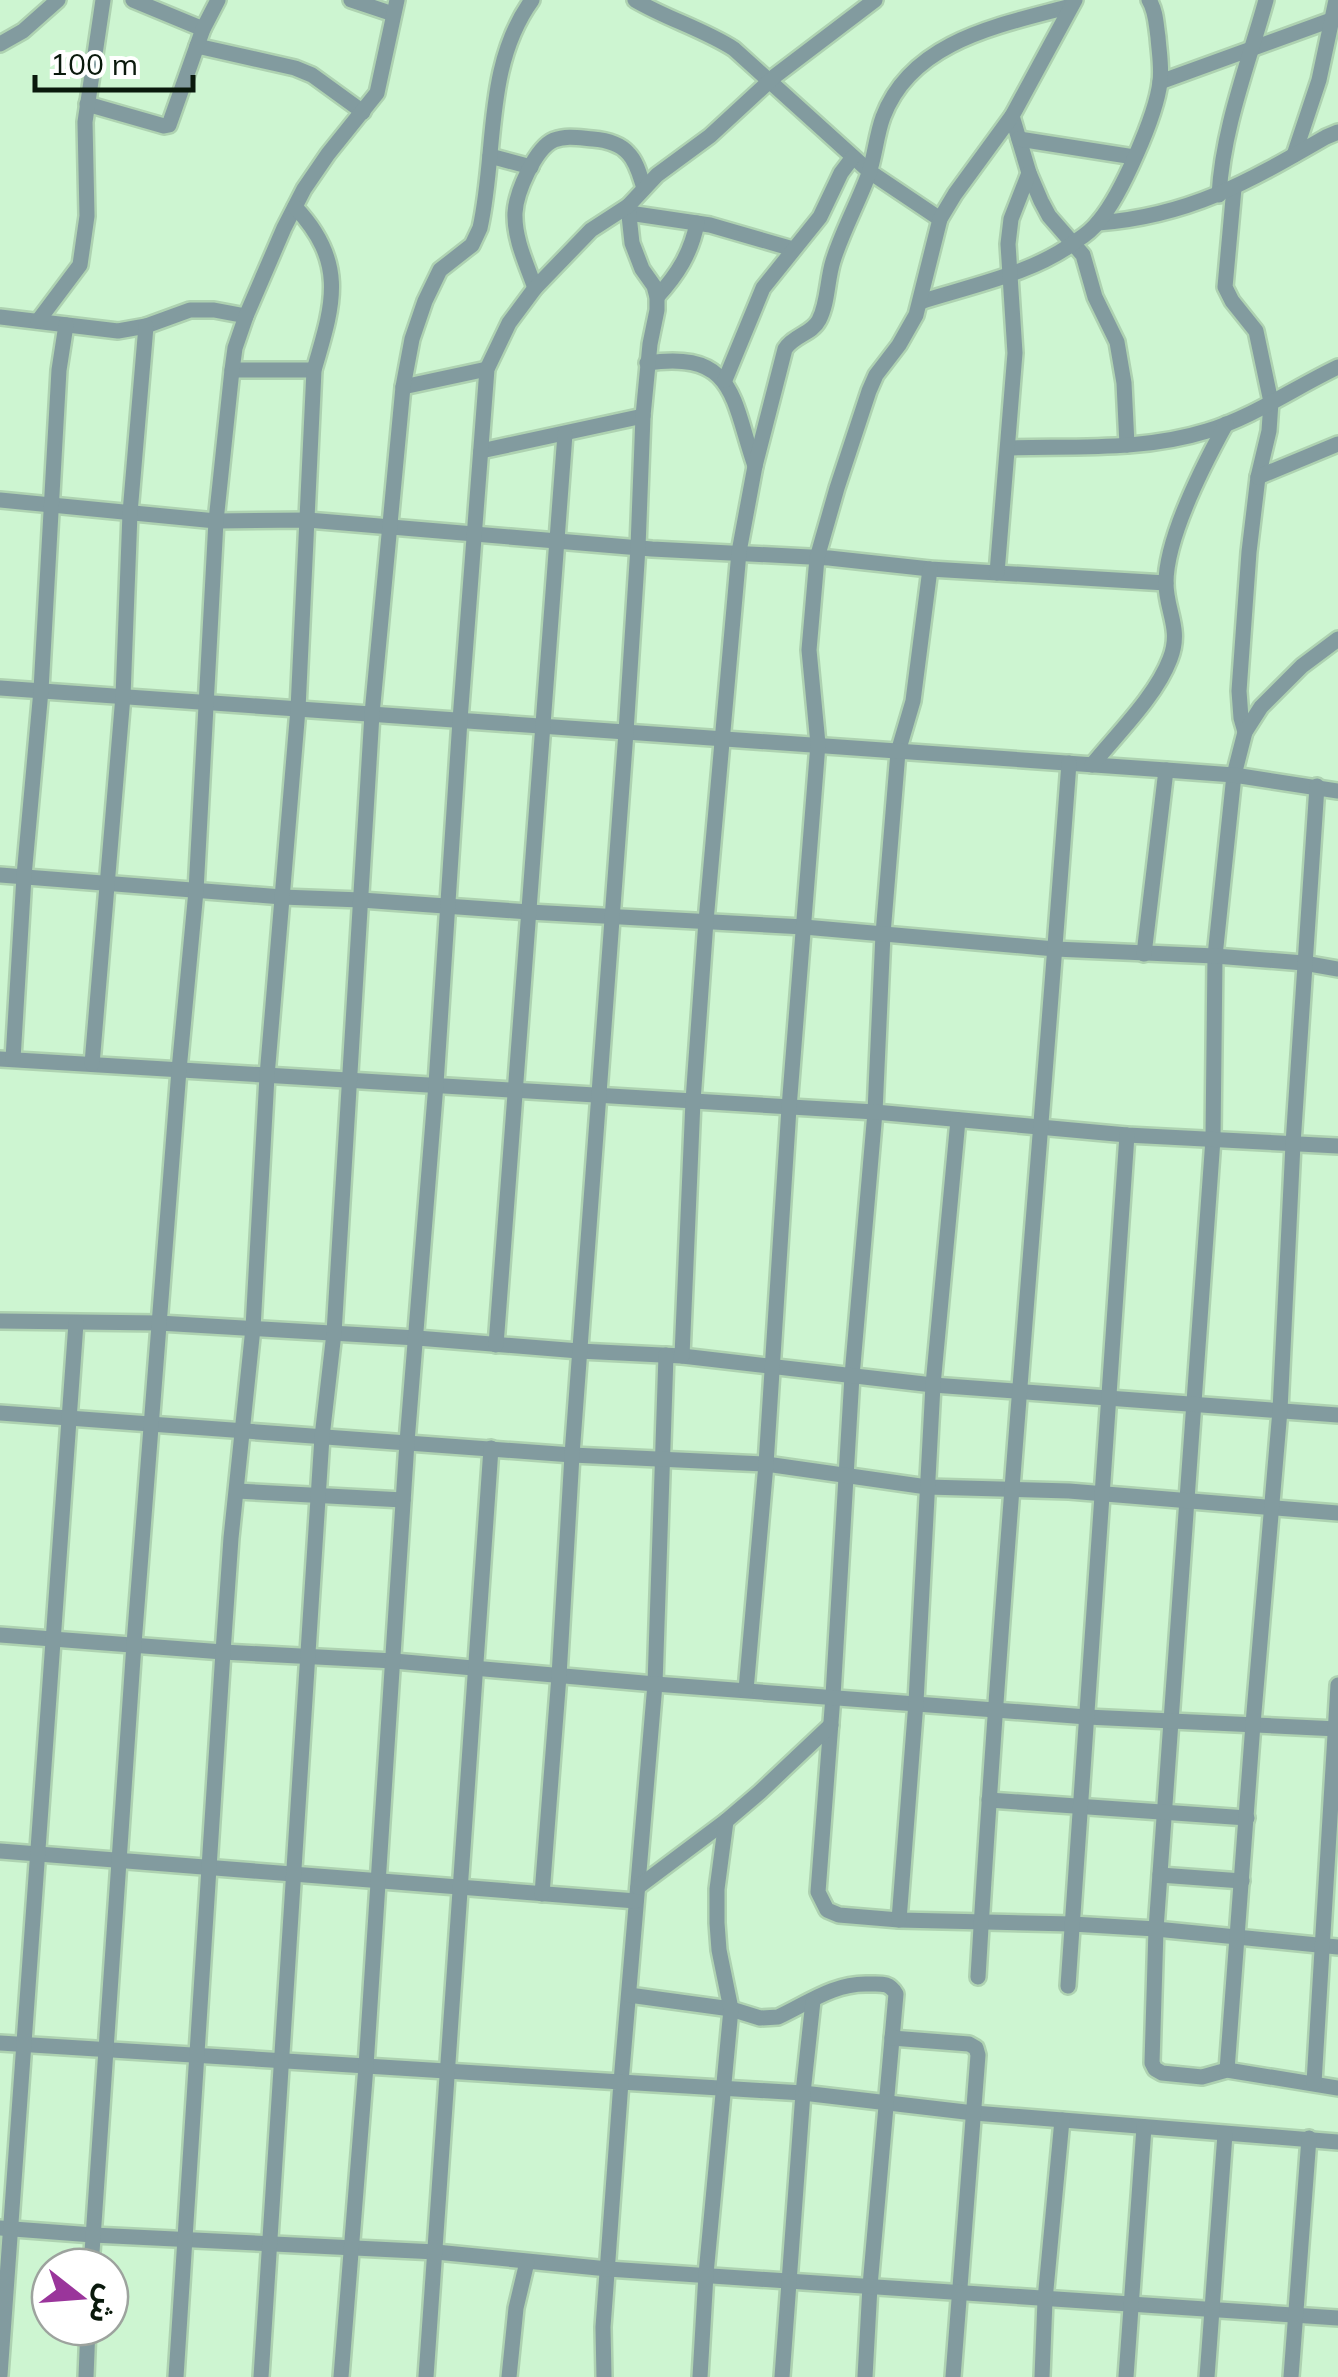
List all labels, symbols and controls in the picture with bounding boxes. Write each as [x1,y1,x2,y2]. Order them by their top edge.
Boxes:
scale bar [35,30,192,92]
text: 100 m [50,45,138,83]
north arrow [30,2247,130,2347]
text: ش [82,2281,127,2328]

